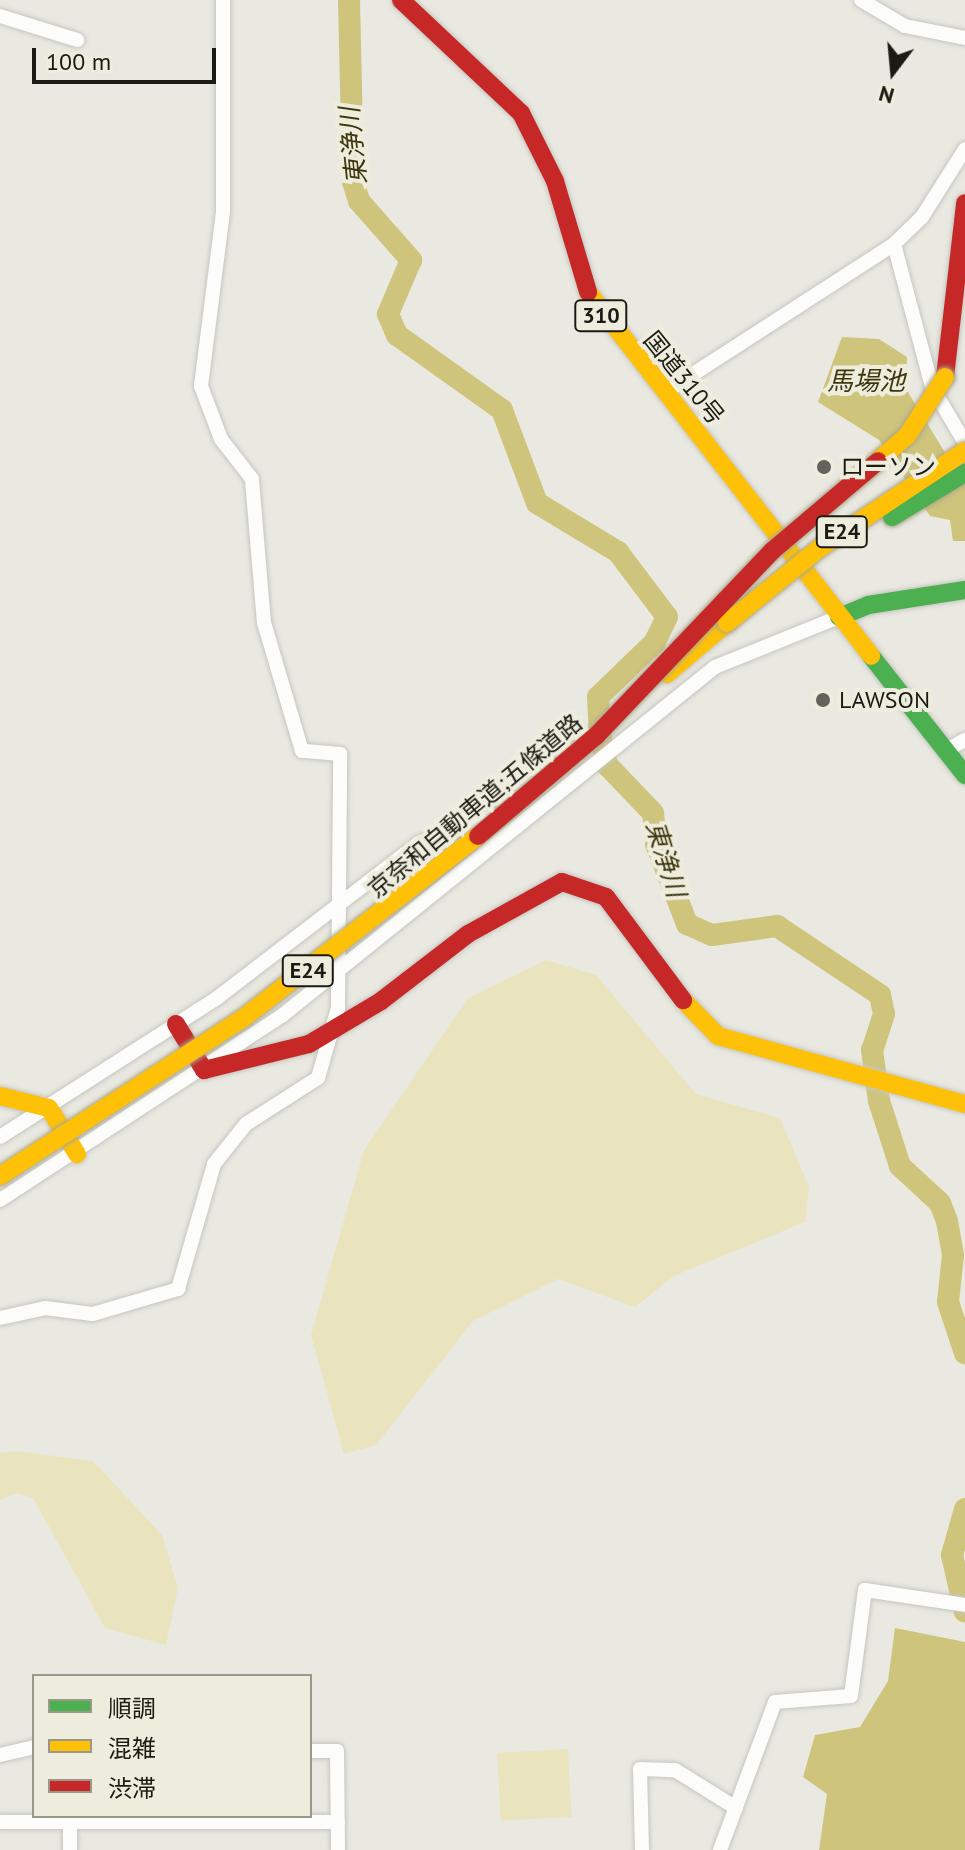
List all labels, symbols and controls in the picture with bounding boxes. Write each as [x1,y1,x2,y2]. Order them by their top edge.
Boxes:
scale bar [36,32,220,82]
north arrow [853,32,933,112]
text: 100 m [46,46,111,77]
text: N [876,80,897,111]
water label: 東浄川 [333,106,373,186]
road number: 310 [573,298,629,334]
street label: 国道310号 [638,326,730,430]
water label: 馬場池 [827,365,905,397]
place label: ローソン [840,453,936,481]
marker: ローソン [815,458,833,476]
road number: E24 [814,514,870,550]
place label: LAWSON [839,686,930,714]
marker: LAWSON [814,691,832,709]
street label: 京奈和自動車道;五條道路 [362,708,588,904]
water label: 東浄川 [640,817,692,901]
road number: E24 [280,953,336,989]
legend [32,1674,312,1818]
text: 順調 [108,1693,156,1724]
text: 混雑 [108,1733,156,1764]
text: 渋滞 [108,1773,156,1804]

